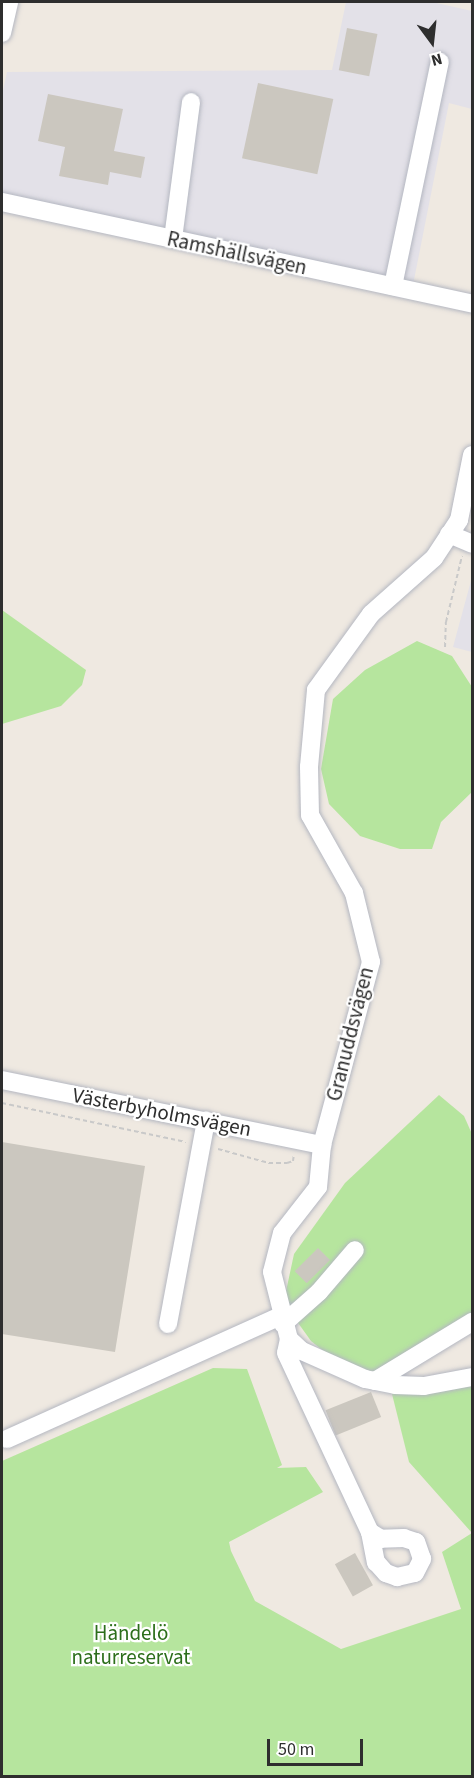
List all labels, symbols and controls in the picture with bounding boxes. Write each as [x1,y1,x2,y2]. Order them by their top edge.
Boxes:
north arrow [402,12,462,72]
text: N [429,47,445,71]
street label: Ramshällsvägen [165,226,309,280]
street label: Granuddsvägen [321,964,379,1104]
street label: Västerbyholmsvägen [70,1082,254,1142]
park label: Händelö naturreservat [72,1620,190,1670]
scale bar [270,1727,366,1765]
text: 50 m [278,1737,314,1762]

